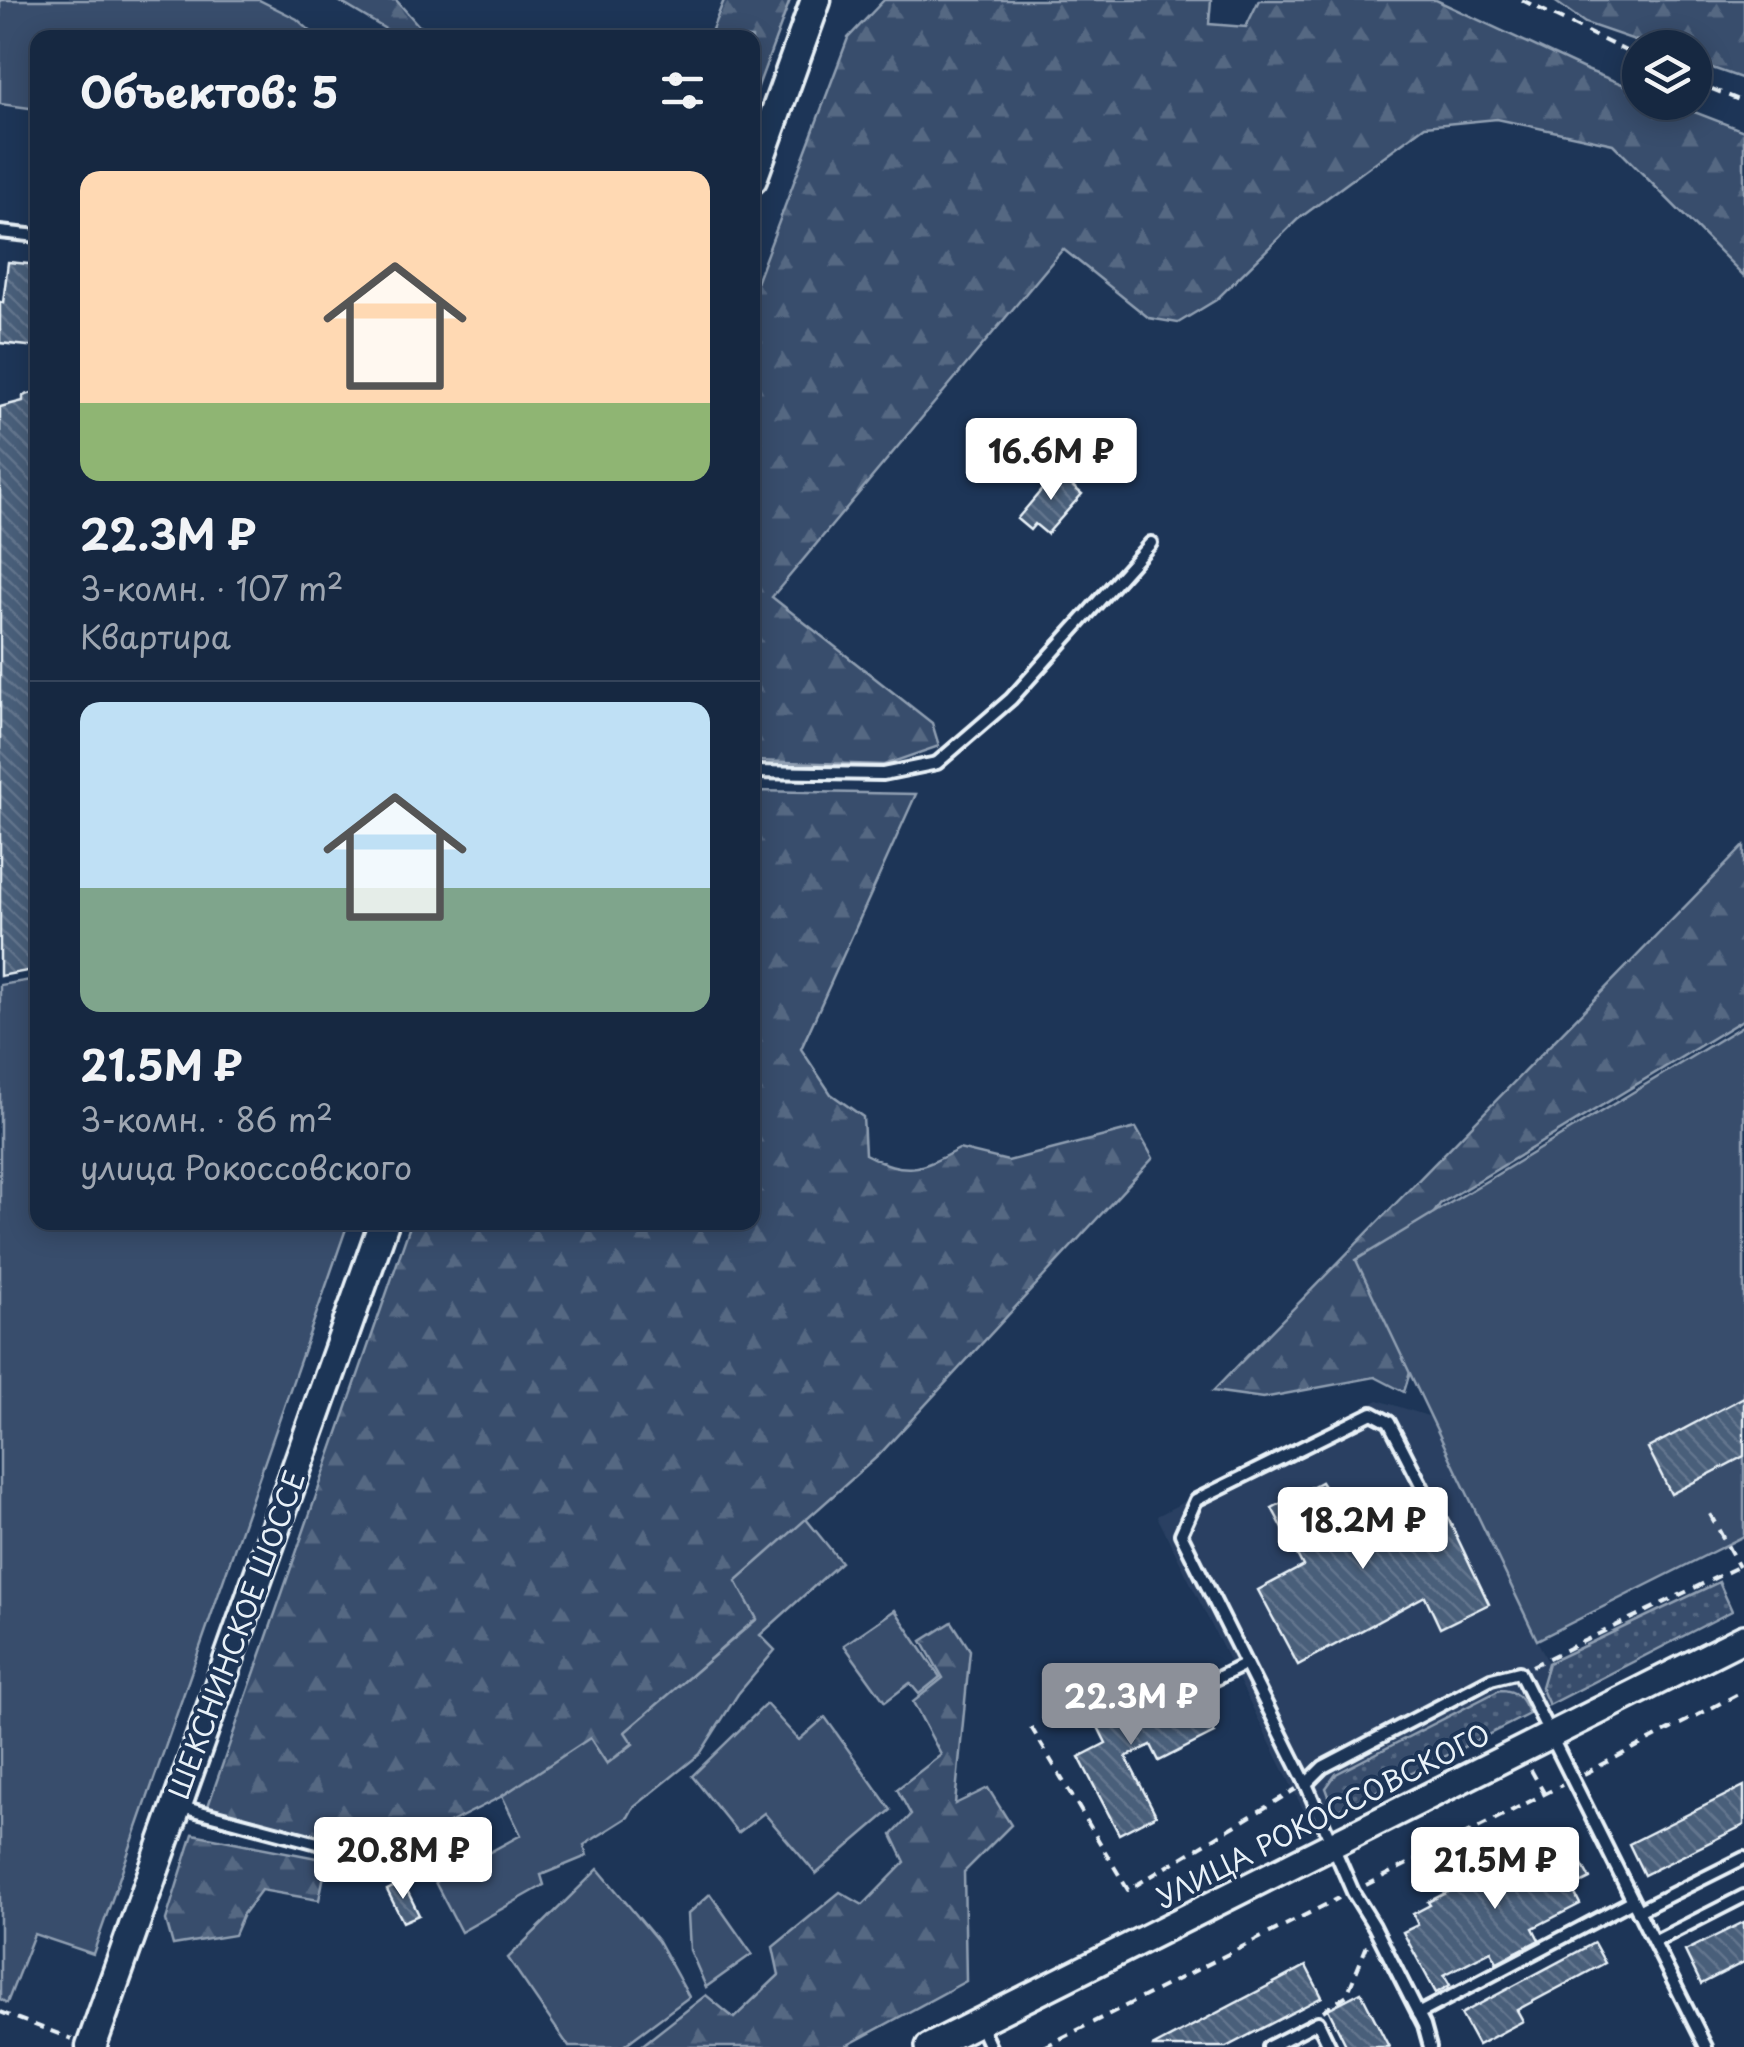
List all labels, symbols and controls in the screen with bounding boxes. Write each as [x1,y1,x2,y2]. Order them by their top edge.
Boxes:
map controls [1622,30,1712,120]
button: layers [1622,30,1712,120]
text: Объектов: 5 [80,59,339,122]
icon: filters [655,63,710,118]
icon: home [305,236,485,416]
pin: 16.6M ₽ [959,418,1143,503]
text: 16.6M ₽ [988,426,1114,474]
text: 22.3M ₽ [80,501,256,564]
text: 3-комн. · 107 m² [80,564,343,612]
text: Квартира [80,612,231,660]
icon: home [305,767,485,947]
text: 21.5M ₽ [80,1032,243,1095]
text: 3-комн. · 86 m² [80,1095,333,1143]
text: улица Рокоссовского [80,1143,412,1191]
street label: ШЕКСНИНСКОЕ ШОССЕ [156,1464,315,1805]
pin: 18.2M ₽ [1271,1487,1455,1572]
text: 18.2M ₽ [1300,1495,1426,1543]
pin: 22.3M ₽ [1039,1663,1223,1748]
text: 22.3M ₽ [1064,1671,1198,1719]
street label: УЛИЦА РОКОССОВСКОГО [1148,1712,1497,1918]
pin: 20.8M ₽ [311,1817,495,1902]
text: 20.8M ₽ [336,1825,470,1873]
pin: 21.5M ₽ [1403,1827,1587,1912]
text: 21.5M ₽ [1433,1835,1557,1883]

